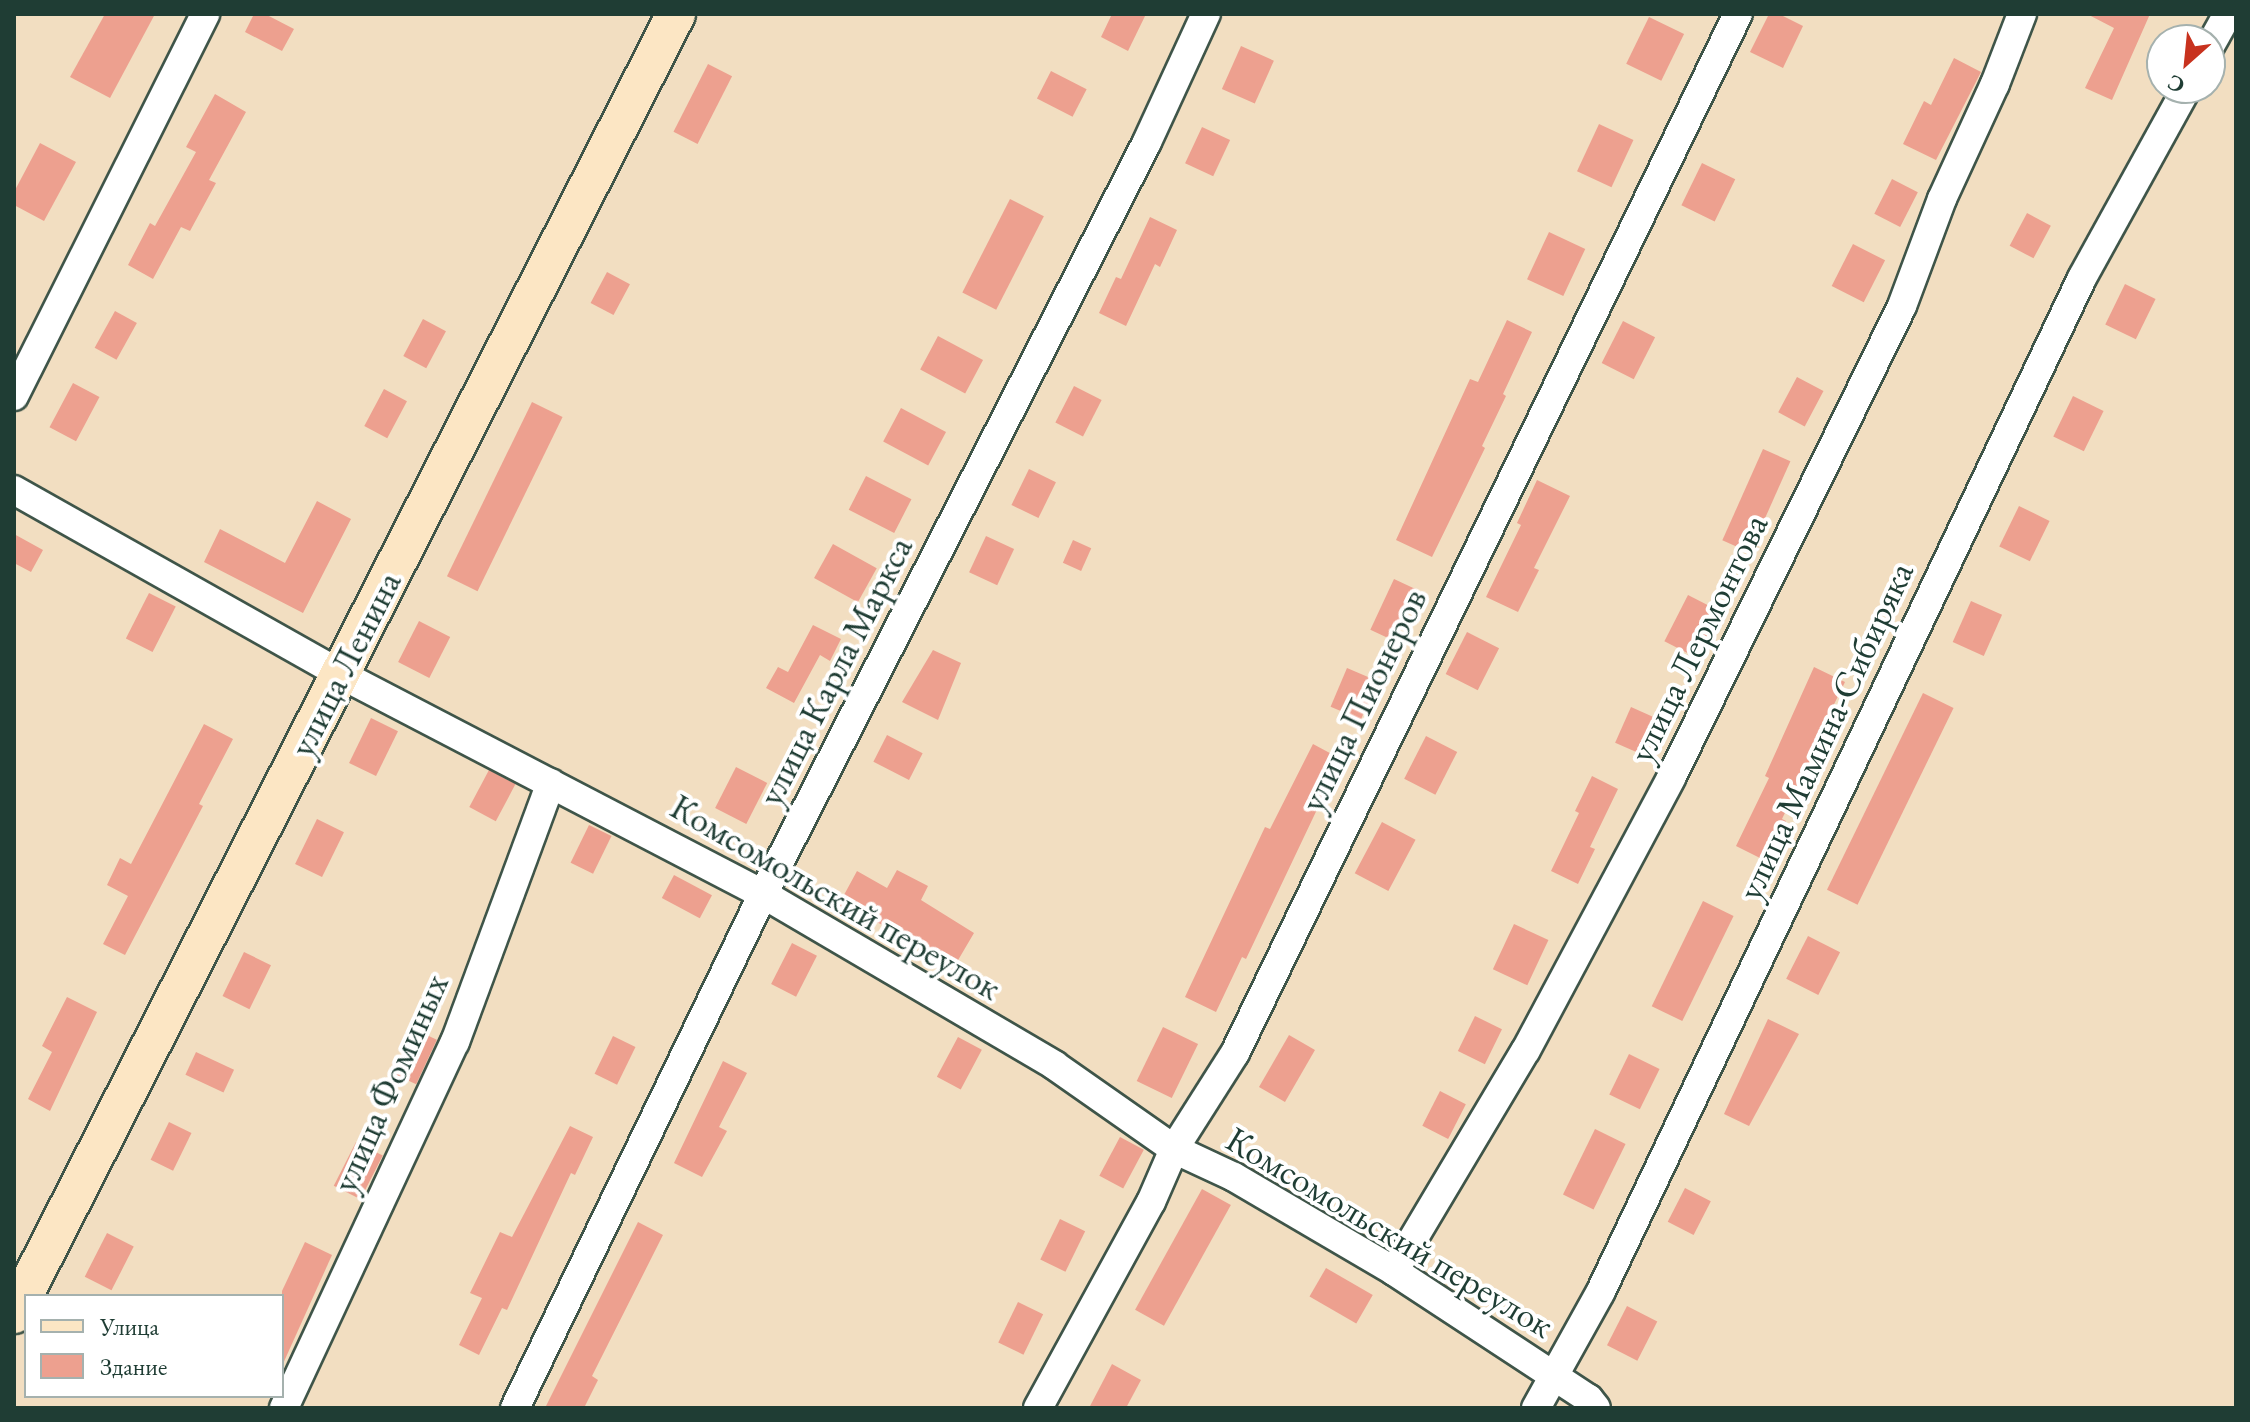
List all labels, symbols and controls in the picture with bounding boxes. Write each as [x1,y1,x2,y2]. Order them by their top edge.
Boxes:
north arrow [2146,24,2226,104]
text: С [2162,68,2189,101]
street label: улица Лермонтова [1619,507,1777,769]
street label: улица Карла Маркса [749,529,921,813]
street label: улица Мамина-Сибиряка [1728,555,1922,907]
street label: улица Ленина [280,564,410,764]
street label: улица Пионеров [1290,582,1436,818]
street label: Комсомольский переулок [663,785,1009,1009]
street label: улица Фоминых [323,967,457,1199]
street label: Комсомольский переулок [1218,1117,1562,1347]
legend [24,1294,284,1398]
text: Улица [100,1311,159,1342]
text: Здание [100,1351,167,1382]

